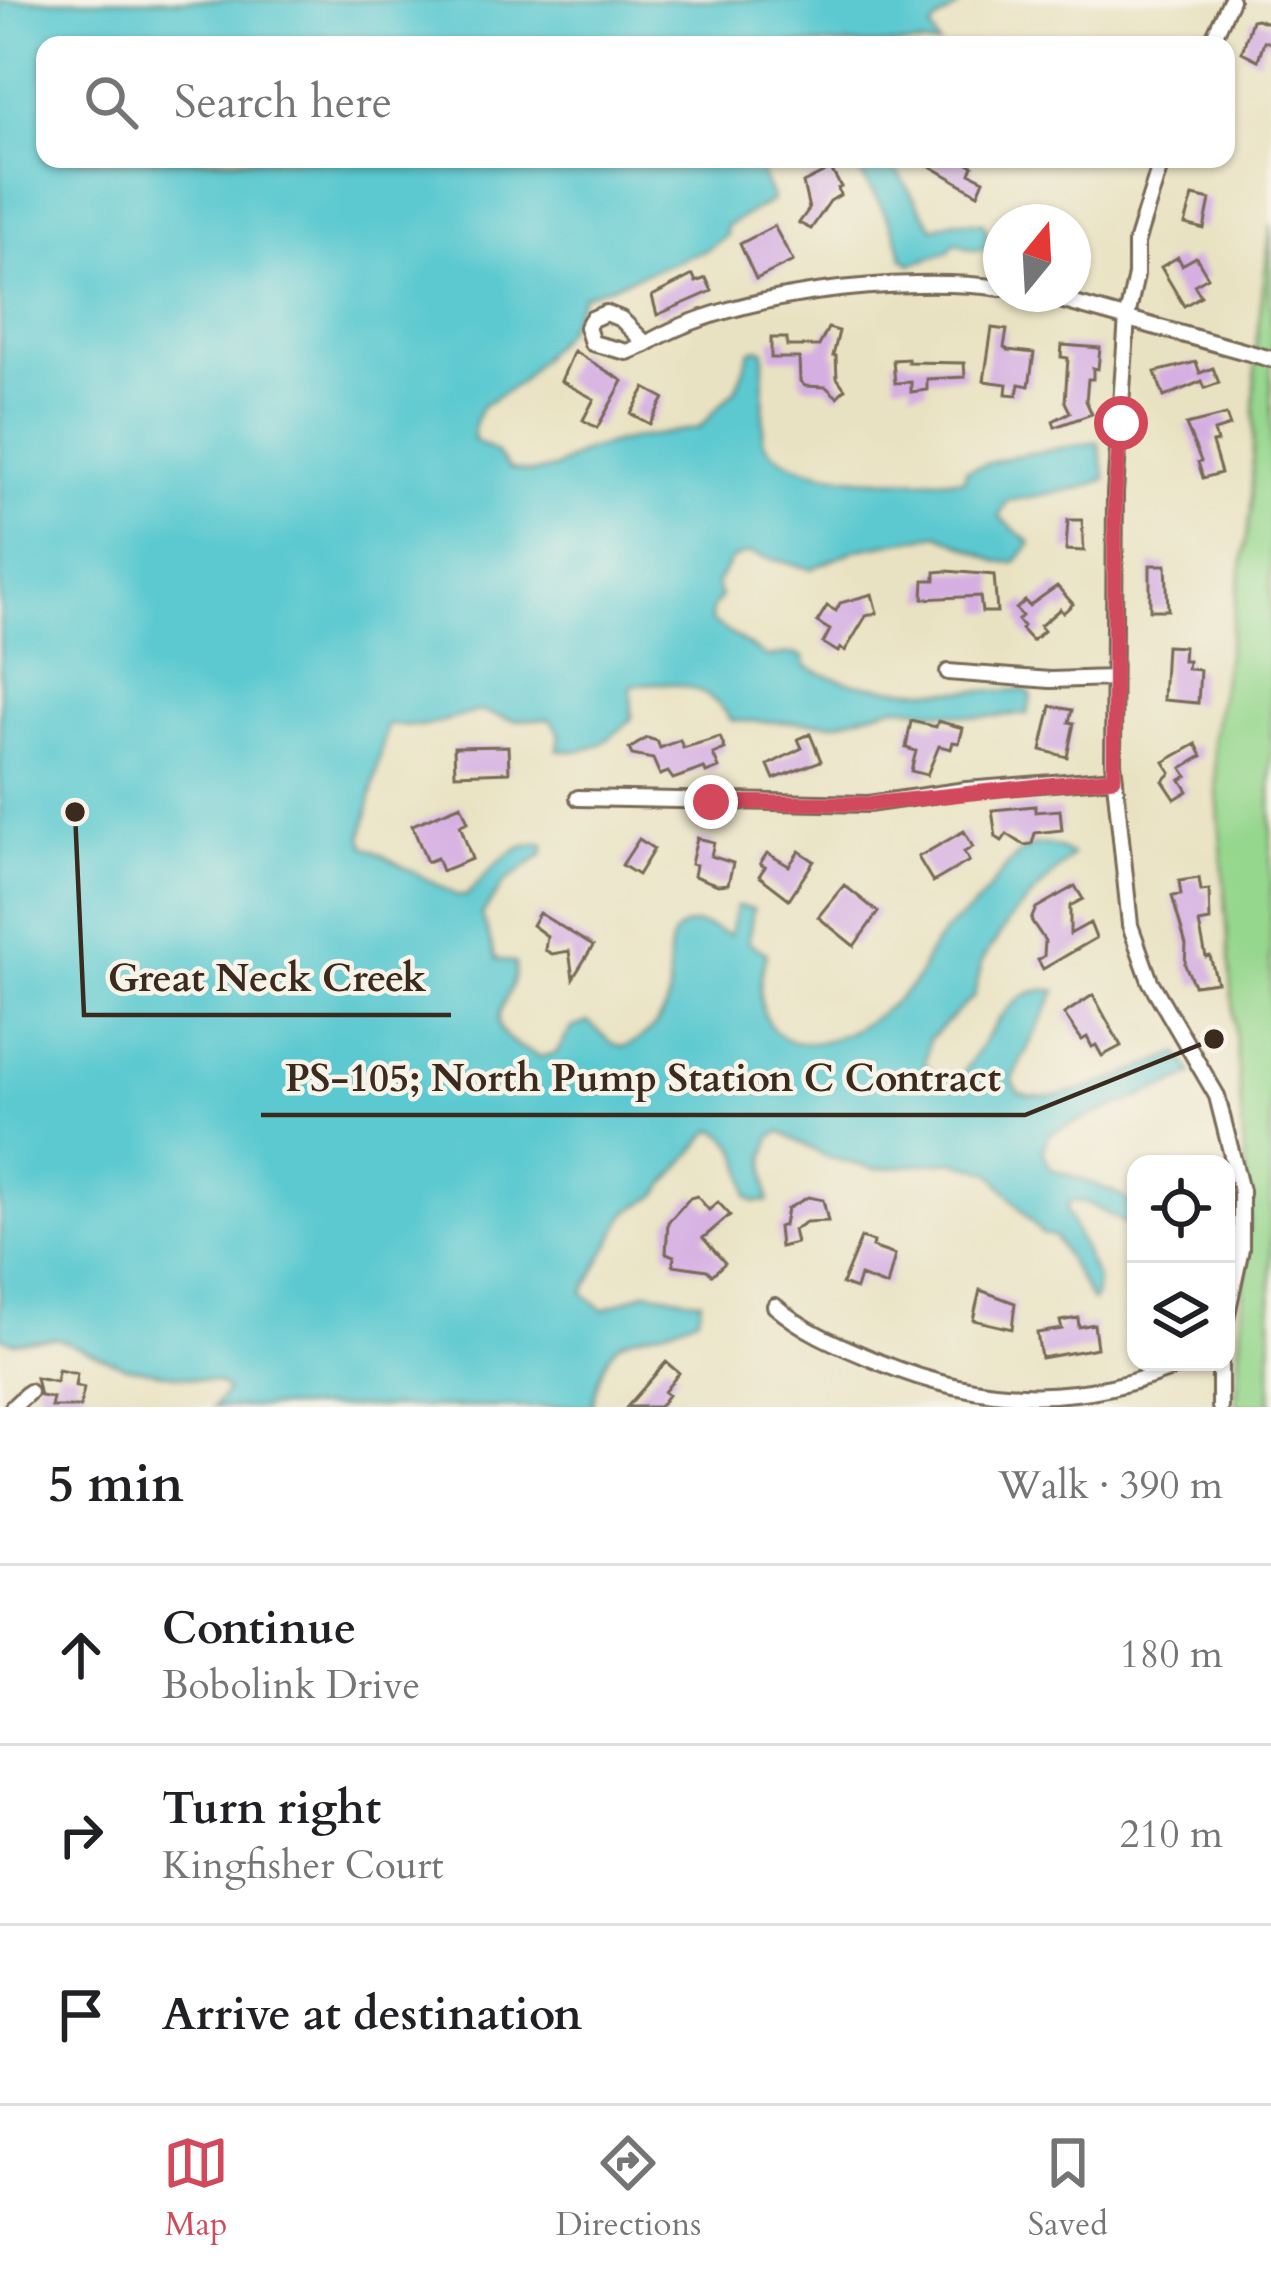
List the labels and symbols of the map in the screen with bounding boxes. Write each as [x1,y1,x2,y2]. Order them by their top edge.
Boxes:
north arrow [983,204,1091,312]
route start [1094,396,1148,450]
route end [684,775,738,829]
callout: Great Neck Creek [84,940,451,1015]
text: Great Neck Creek [108,952,427,1005]
callout: PS-105; North Pump Station C Contract [261,1040,1025,1115]
text: PS-105; North Pump Station C Contract [285,1052,1001,1105]

